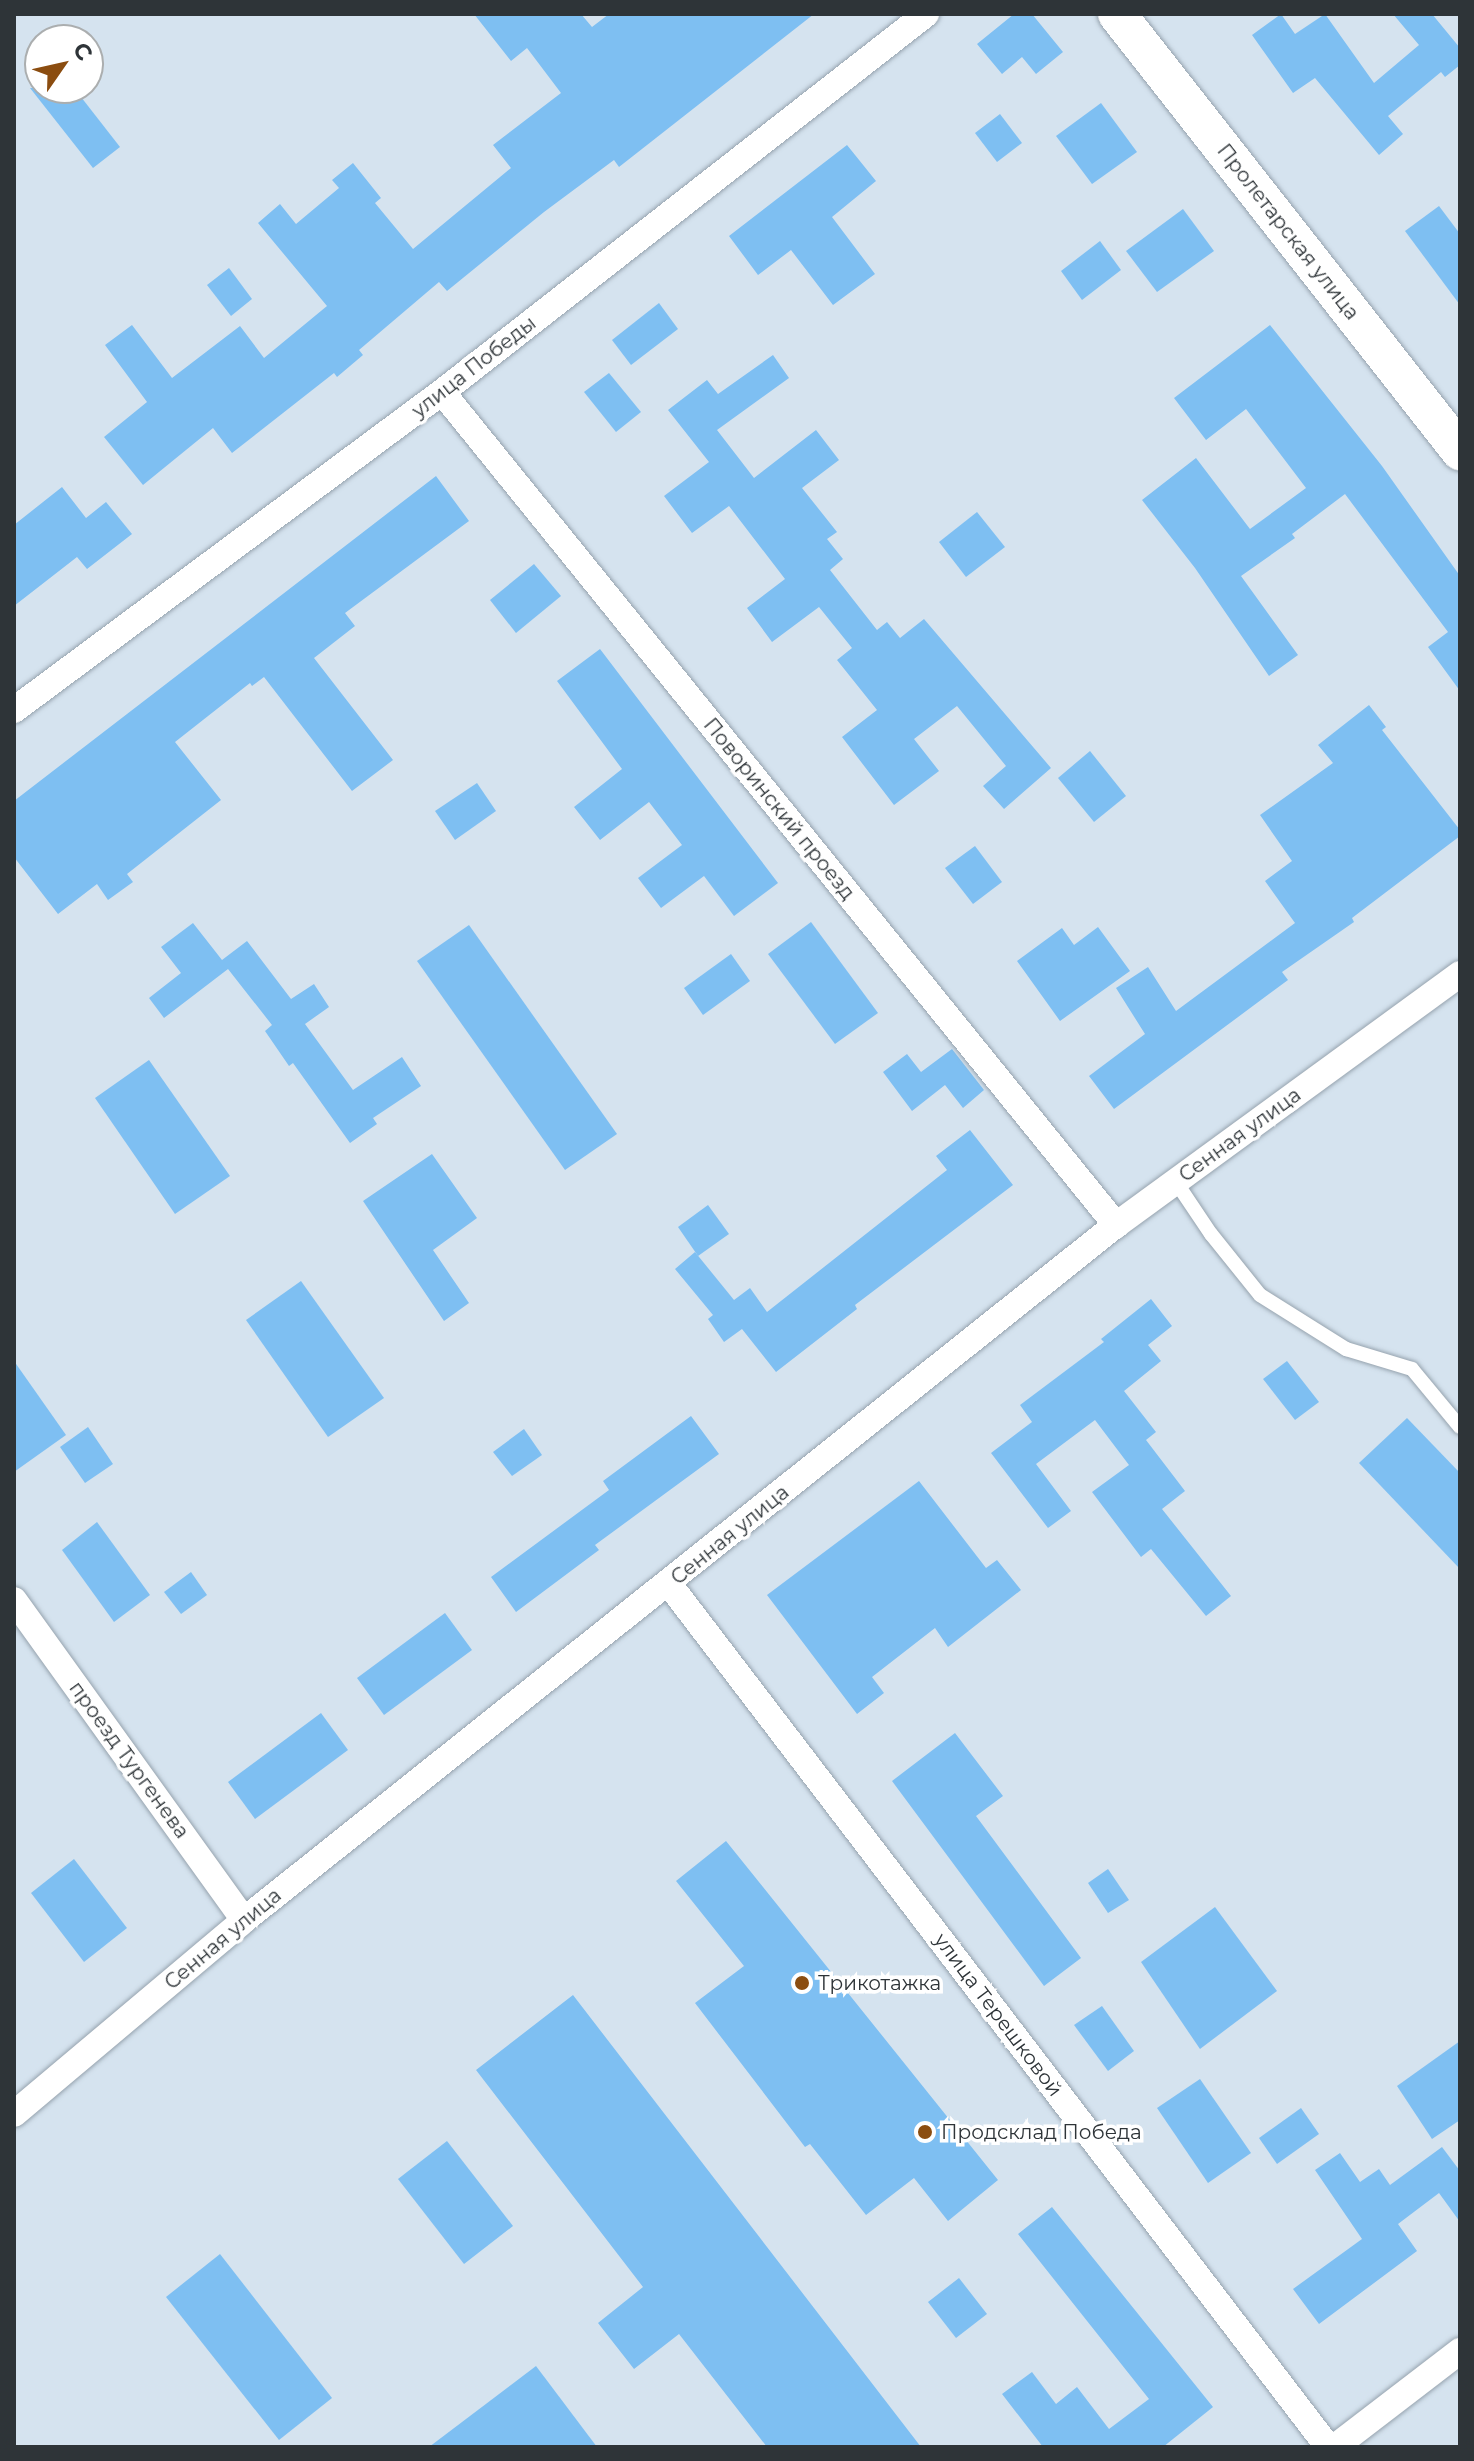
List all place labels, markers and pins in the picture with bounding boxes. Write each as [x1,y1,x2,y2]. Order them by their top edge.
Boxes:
place label: Трикотажка [818,1971,941,1995]
marker: Трикотажка [793,1974,811,1992]
place label: Продсклад Победа [941,2120,1142,2144]
marker: Продсклад Победа [916,2123,934,2141]

